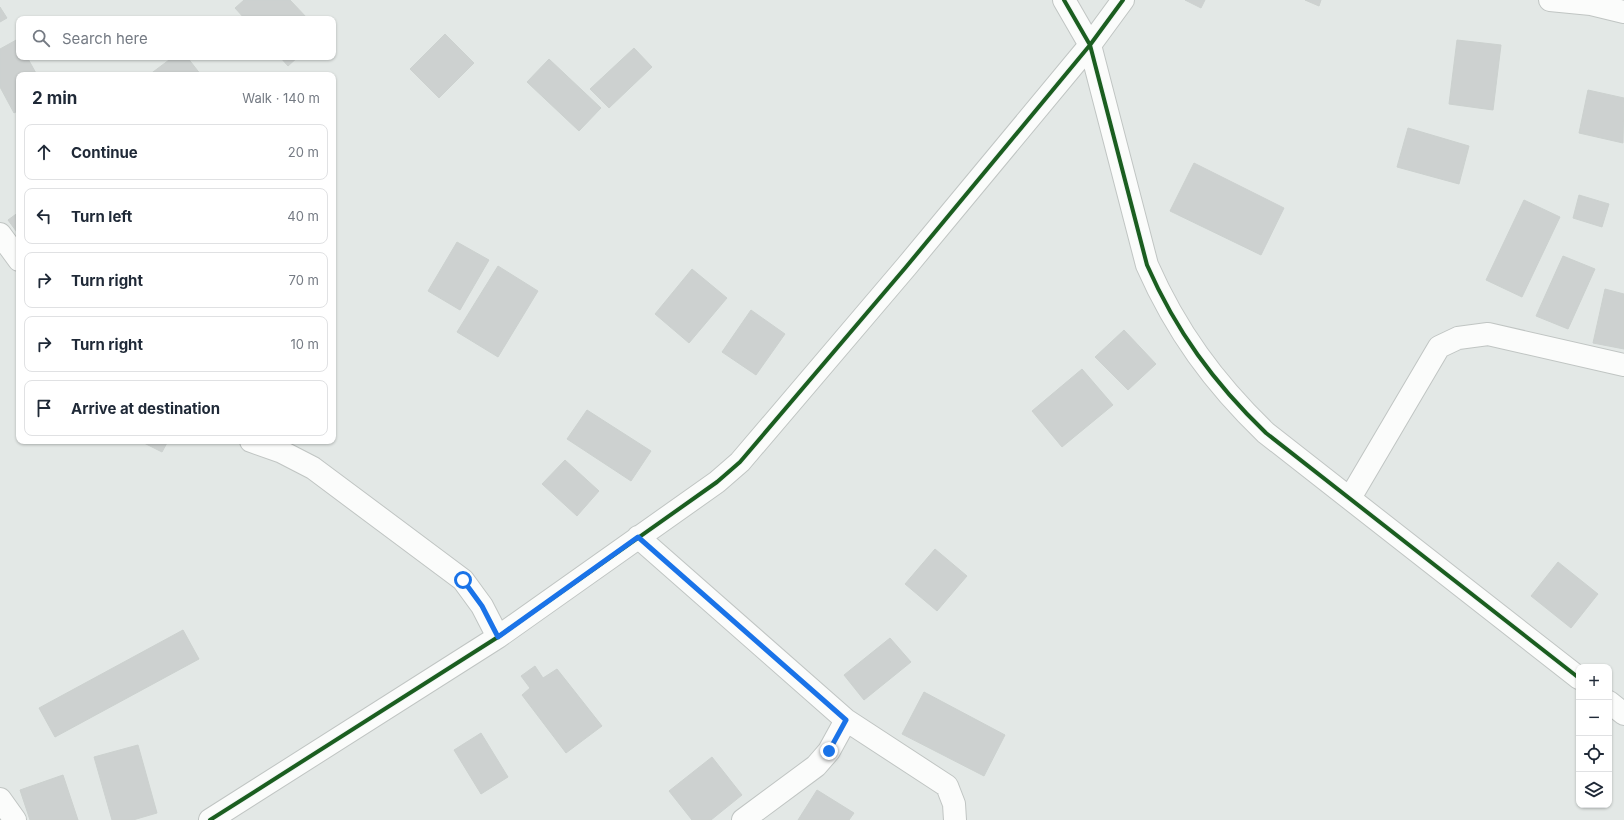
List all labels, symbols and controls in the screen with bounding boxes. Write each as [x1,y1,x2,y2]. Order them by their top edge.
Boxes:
search box [16,16,336,60]
icon: search [30,27,52,49]
text: Search here [62,29,148,48]
text: 2 min [32,88,77,108]
text: Walk · 140 m [242,90,320,106]
icon: ahead [33,141,55,163]
text: Continue [71,143,138,162]
text: 20 m [288,144,319,160]
icon: left [33,205,55,227]
text: Turn left [71,207,132,226]
text: 40 m [287,208,319,224]
icon: right [33,269,55,291]
text: Turn right [71,271,143,290]
text: 70 m [289,272,319,288]
icon: right [33,333,55,355]
text: Turn right [71,335,143,354]
text: 10 m [290,336,319,352]
icon: arrive [33,397,55,419]
text: Arrive at destination [71,399,220,418]
route start [454,571,472,589]
map controls [1576,664,1612,808]
button: + [1576,664,1612,700]
button: − [1576,700,1612,736]
button: locate [1576,736,1612,772]
route end [820,742,838,760]
button: layers [1576,772,1612,808]

